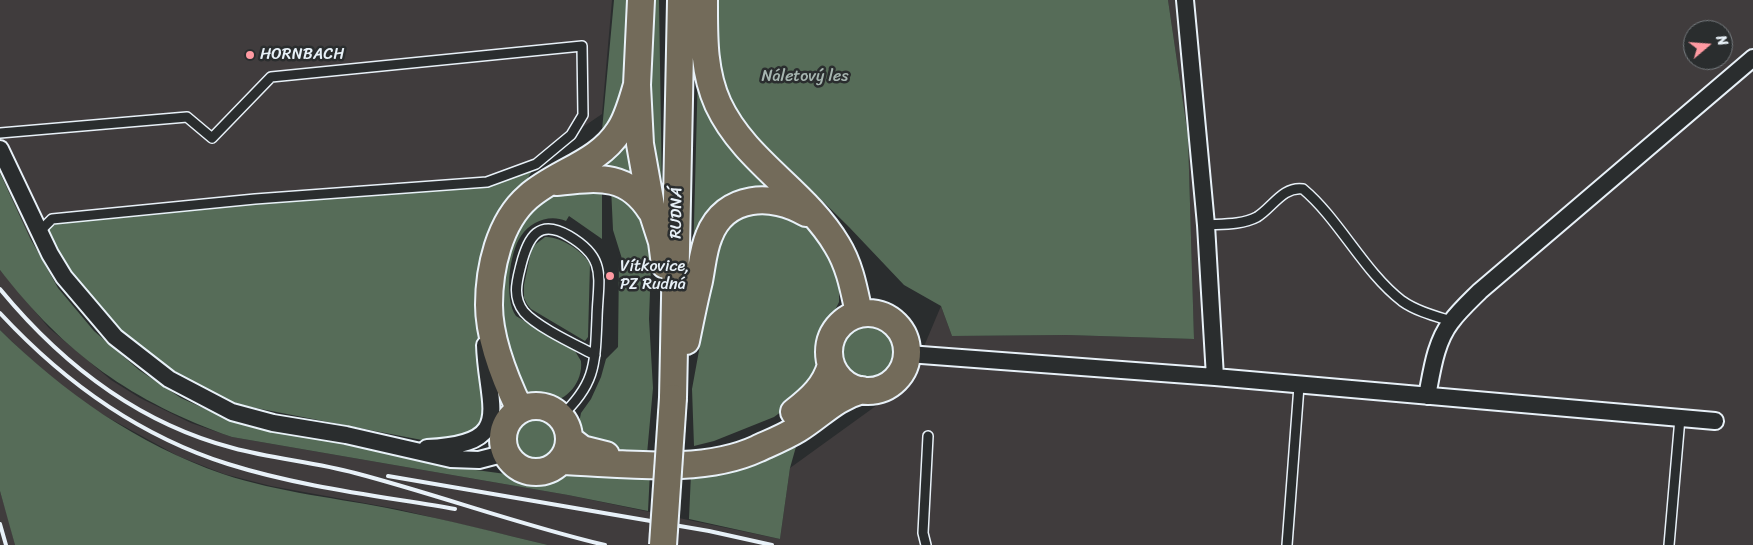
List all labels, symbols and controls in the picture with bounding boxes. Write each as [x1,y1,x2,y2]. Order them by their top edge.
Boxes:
north arrow [1683,20,1733,70]
text: N [1708,32,1735,49]
place label: HORNBACH [260,45,344,65]
marker: HORNBACH [244,49,256,61]
park label: Náletový les [761,67,849,87]
street label: RUDNÁ [667,187,687,239]
place label: Vítkovice, PZ Rudná [620,257,689,295]
marker: Vítkovice, PZ Rudná [604,270,616,282]

